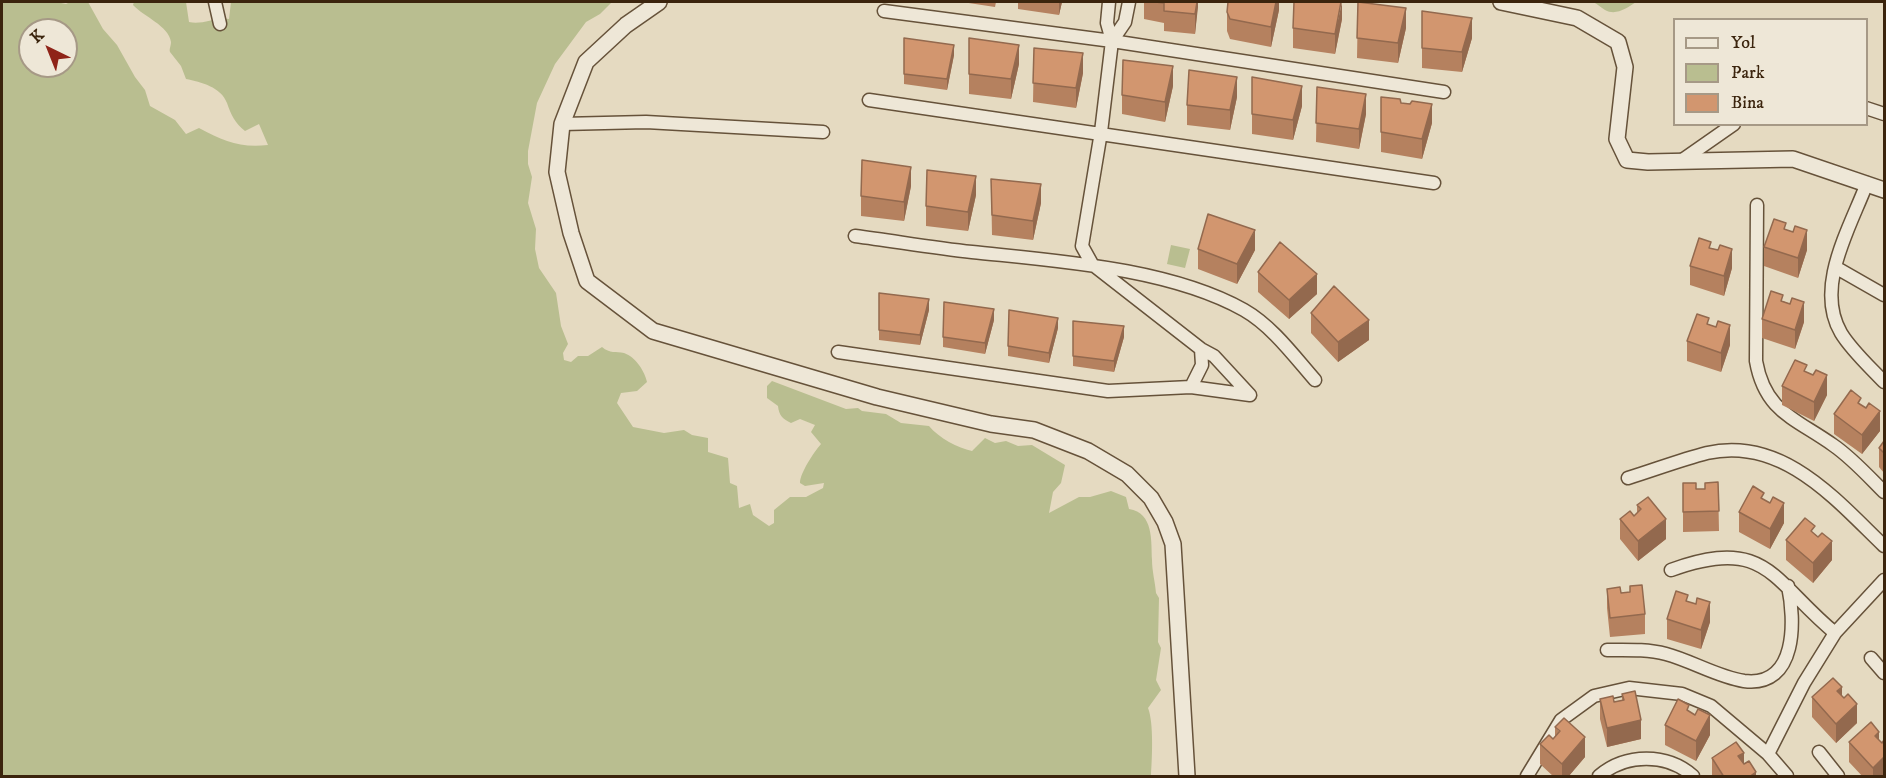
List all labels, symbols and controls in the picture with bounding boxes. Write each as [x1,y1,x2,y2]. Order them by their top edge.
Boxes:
north arrow [18,18,78,78]
legend [1673,18,1868,126]
text: K [26,25,48,47]
text: Yol [1731,32,1755,54]
text: Park [1731,62,1765,84]
text: Bina [1731,92,1764,114]

